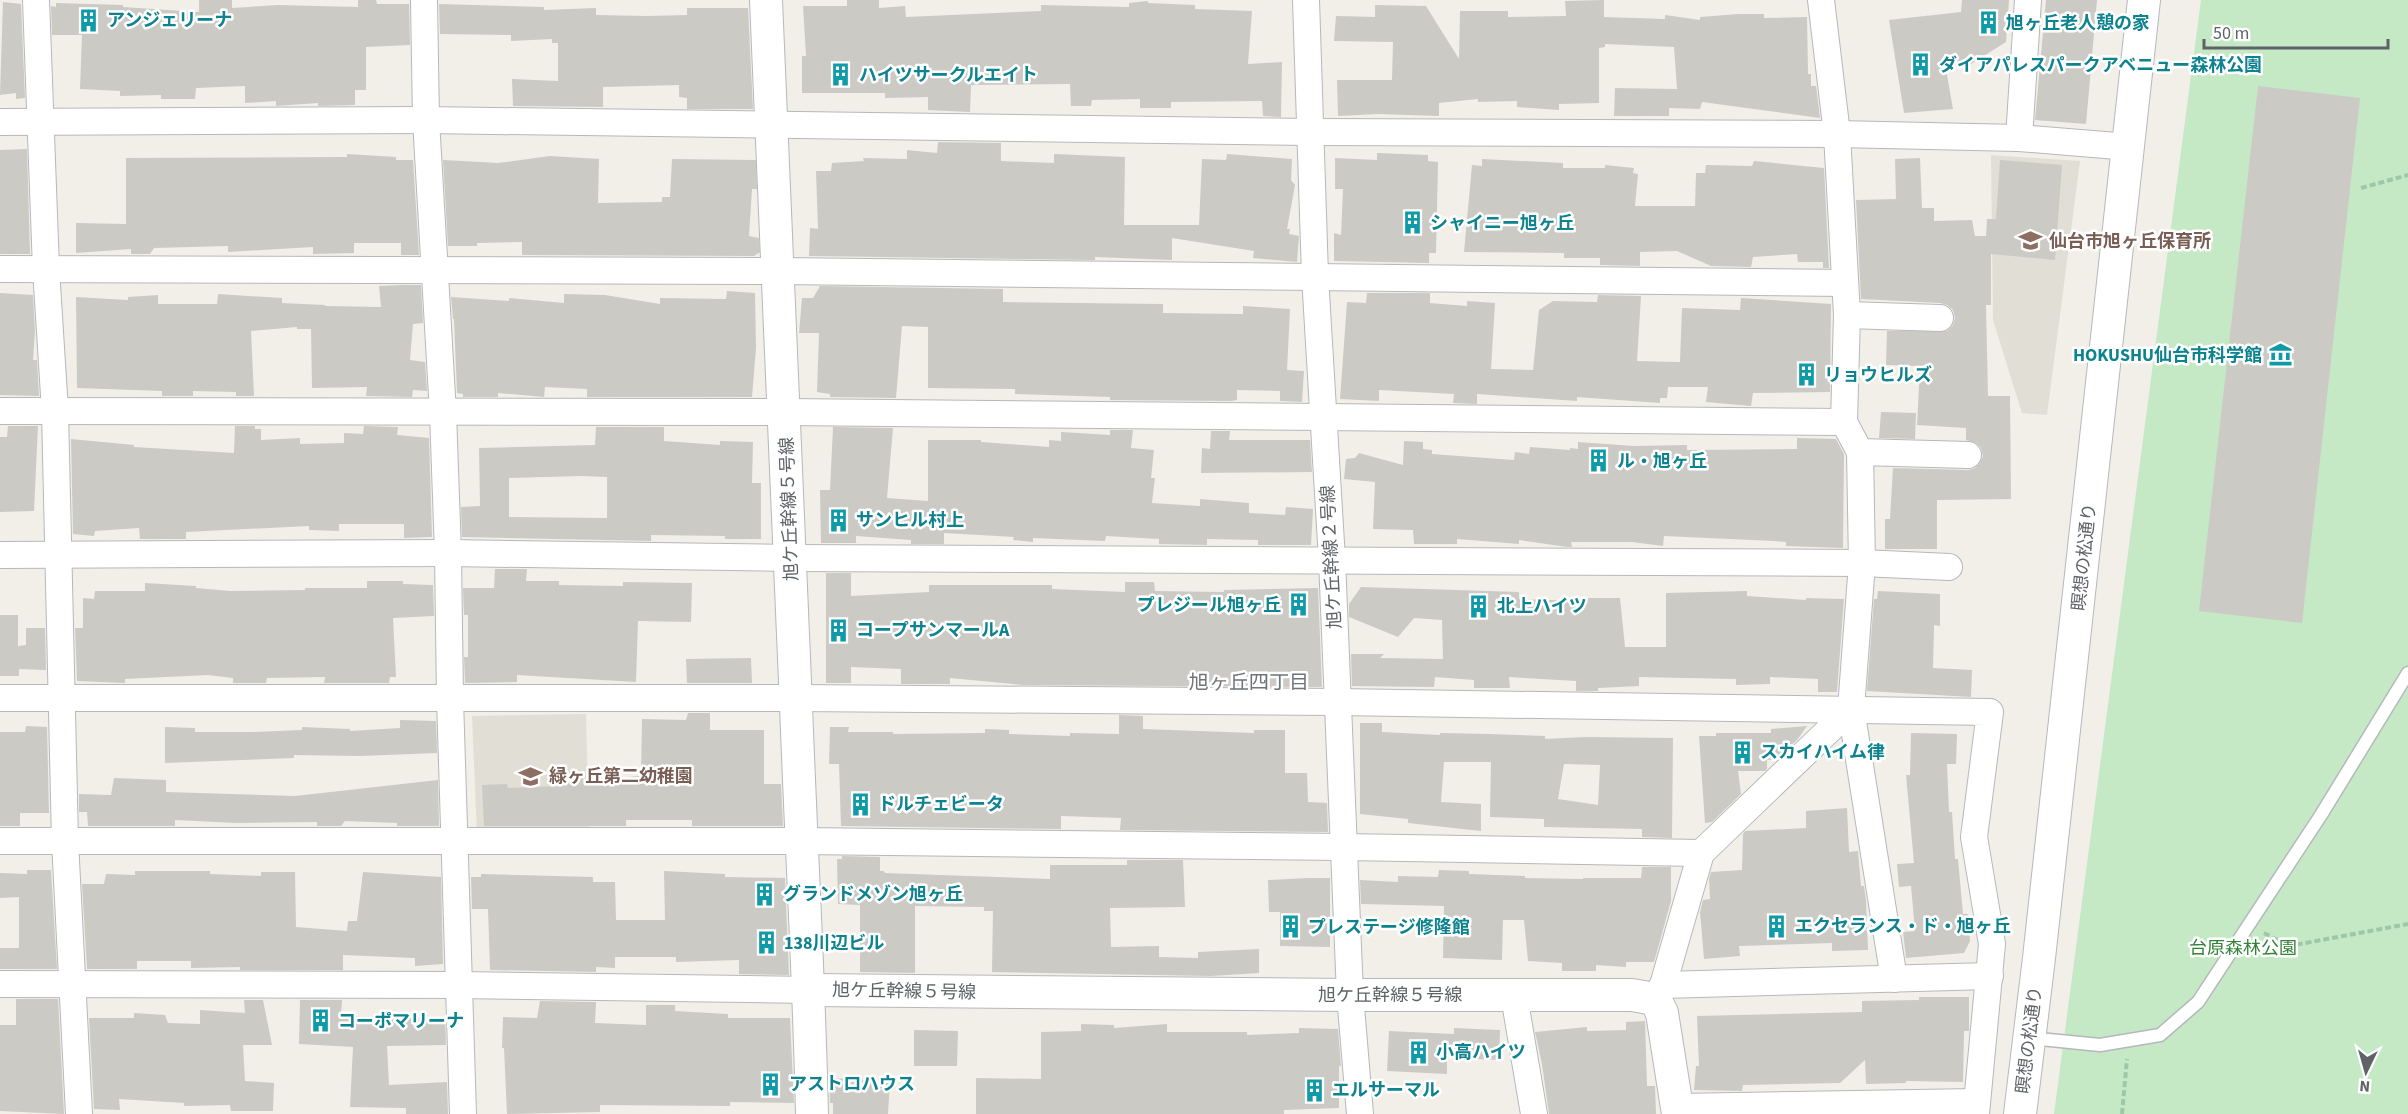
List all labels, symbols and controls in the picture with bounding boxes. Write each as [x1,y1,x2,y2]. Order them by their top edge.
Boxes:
building icon: アンジェリーナ [76,7,102,33]
place label: アンジェリーナ [107,8,232,33]
building icon: 旭ヶ丘老人憩の家 [1975,10,2001,36]
place label: 旭ヶ丘老人憩の家 [2006,11,2150,36]
scale bar [2204,12,2388,50]
text: 50 m [2213,21,2249,46]
building icon: ダイアパレスパークアベニュー森林公園 [1908,52,1934,78]
place label: ダイアパレスパークアベニュー森林公園 [1939,53,2262,78]
building icon: ハイツサークルエイト [828,62,854,88]
place label: ハイツサークルエイト [859,63,1038,88]
building icon: シャイニー旭ヶ丘 [1399,210,1425,236]
place label: シャイニー旭ヶ丘 [1430,211,1574,236]
school or university icon: 仙台市旭ヶ丘保育所 [2018,228,2044,254]
place label: 仙台市旭ヶ丘保育所 [2049,229,2211,254]
museum icon: HOKUSHU仙台市科学館 [2267,342,2293,368]
place label: HOKUSHU仙台市科学館 [2073,343,2262,368]
building icon: リョウヒルズ [1793,362,1819,388]
place label: リョウヒルズ [1824,363,1932,388]
street label: 旭ケ丘幹線５号線 [774,437,805,581]
building icon: ル・旭ヶ丘 [1586,448,1612,474]
place label: ル・旭ヶ丘 [1617,449,1707,474]
street label: 旭ケ丘幹線２号線 [1315,484,1348,630]
street label: 瞑想の松通り [2066,502,2103,612]
building icon: サンヒル村上 [825,507,851,533]
place label: サンヒル村上 [856,508,964,533]
building icon: プレジール旭ヶ丘 [1286,592,1312,618]
place label: プレジール旭ヶ丘 [1137,593,1281,618]
building icon: 北上ハイツ [1466,593,1492,619]
place label: 北上ハイツ [1497,594,1587,619]
building icon: コープサンマールA [825,617,851,643]
place label: コープサンマールA [856,618,1010,643]
district label: 旭ヶ丘四丁目 [1189,669,1309,697]
building icon: スカイハイム律 [1729,739,1755,765]
place label: スカイハイム律 [1760,740,1885,765]
school or university icon: 緑ヶ丘第二幼稚園 [518,763,544,789]
place label: 緑ヶ丘第二幼稚園 [549,764,693,789]
building icon: ドルチェビータ [847,791,873,817]
place label: ドルチェビータ [878,792,1004,817]
building icon: グランドメゾン旭ヶ丘 [752,881,778,907]
place label: グランドメゾン旭ヶ丘 [783,882,963,907]
building icon: エクセランス・ド・旭ヶ丘 [1764,913,1790,939]
building icon: プレステージ修隆館 [1277,914,1303,940]
place label: エクセランス・ド・旭ヶ丘 [1795,914,2011,939]
place label: プレステージ修隆館 [1308,915,1470,940]
building icon: 138川辺ビル [753,930,779,956]
place label: 138川辺ビル [784,931,885,956]
park label: 台原森林公園 [2189,936,2297,961]
street label: 旭ケ丘幹線５号線 [832,978,976,1005]
street label: 旭ケ丘幹線５号線 [1318,983,1462,1008]
street label: 瞑想の松通り [2011,985,2048,1095]
building icon: コーポマリーナ [307,1008,333,1034]
place label: コーポマリーナ [338,1009,464,1034]
building icon: 小高ハイツ [1405,1039,1431,1065]
place label: 小高ハイツ [1436,1040,1526,1065]
north arrow [2336,1042,2396,1102]
building icon: アストロハウス [758,1071,784,1097]
place label: アストロハウス [789,1072,915,1097]
text: N [2359,1075,2371,1097]
building icon: エルサーマル [1301,1077,1327,1103]
place label: エルサーマル [1332,1078,1440,1103]

